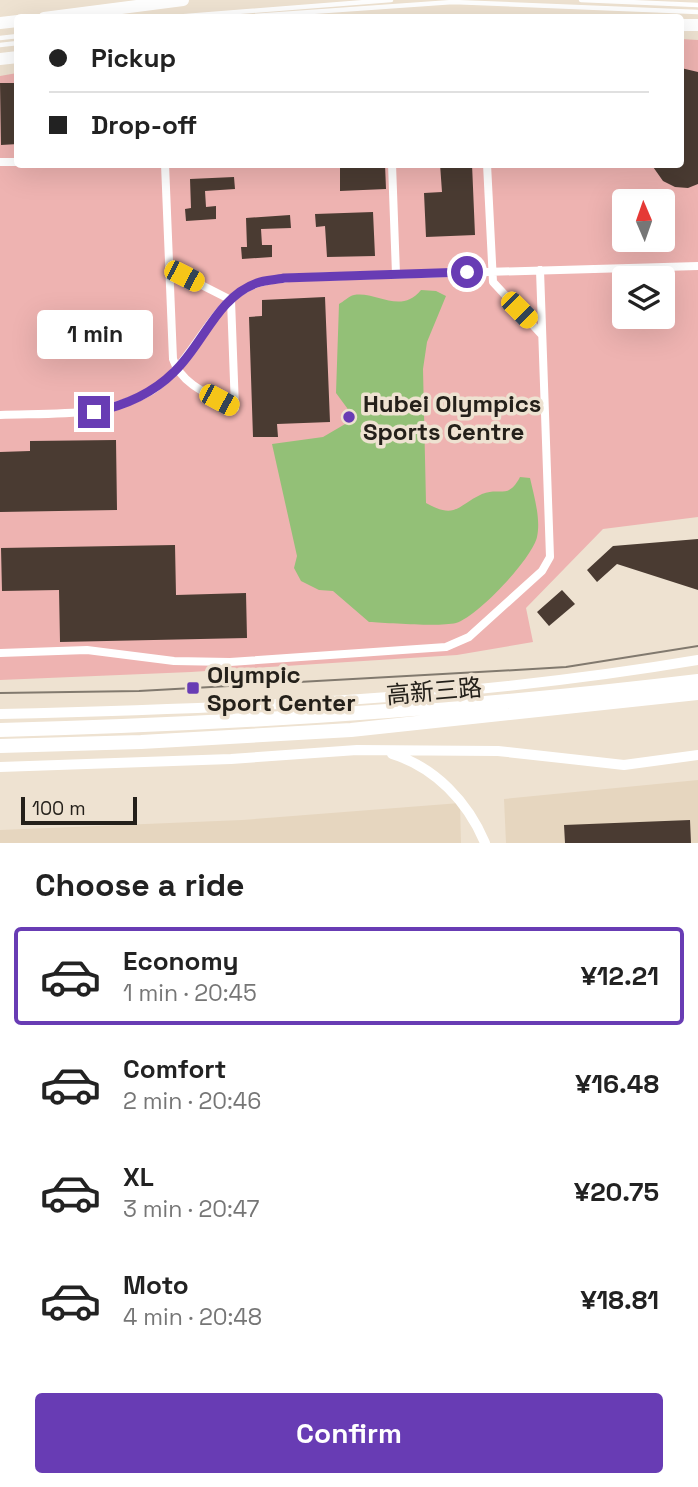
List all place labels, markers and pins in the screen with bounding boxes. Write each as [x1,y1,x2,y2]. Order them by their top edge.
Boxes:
place label: Hubei Olympics Sports Centre [363,388,541,447]
marker: Hubei Olympics Sports Centre [341,409,357,425]
place label: Olympic Sport Center [207,659,356,718]
marker: Olympic Sport Center [185,680,201,696]

